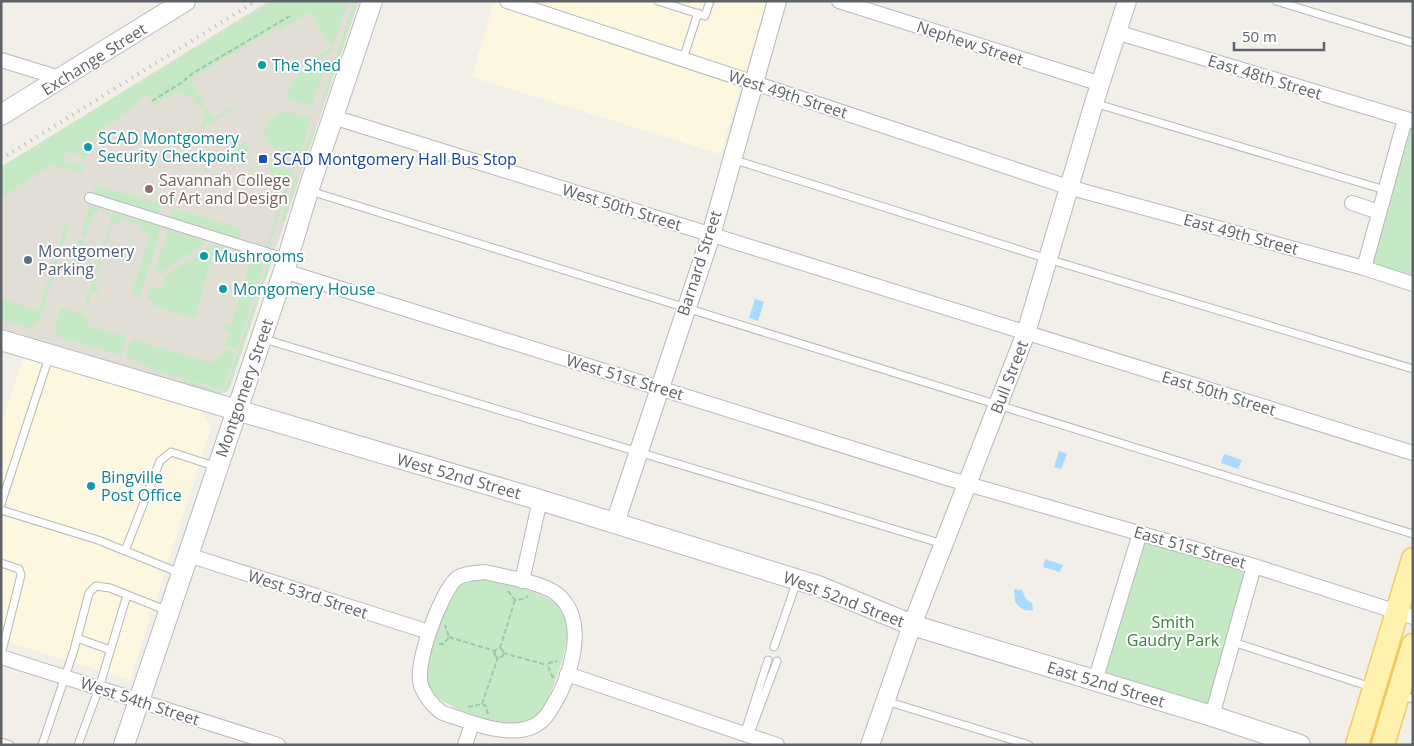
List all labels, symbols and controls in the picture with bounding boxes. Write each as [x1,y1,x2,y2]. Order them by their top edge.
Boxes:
street label: Nephew Street [914,15,1026,71]
street label: Exchange Street [37,18,151,100]
scale bar [1234,20,1324,52]
text: 50 m [1242,26,1277,46]
street label: East 48th Street [1205,49,1325,105]
place label: The Shed [272,54,341,76]
marker: The Shed [256,59,268,71]
street label: West 49th Street [726,64,851,124]
place label: SCAD Montgomery Security Checkpoint [98,127,246,167]
marker: SCAD Montgomery Security Checkpoint [82,141,94,153]
place label: SCAD Montgomery Hall Bus Stop [273,148,517,170]
marker: SCAD Montgomery Hall Bus Stop [257,153,269,165]
place label: Savannah College of Art and Design [159,169,290,209]
street label: West 50th Street [560,178,685,236]
marker: Savannah College of Art and Design [143,183,155,195]
street label: Barnard Street [672,207,726,319]
street label: East 49th Street [1181,208,1301,260]
place label: Montgomery Parking [38,240,135,280]
place label: Mushrooms [214,245,304,267]
marker: Mushrooms [198,250,210,262]
marker: Montgomery Parking [22,254,34,266]
place label: Mongomery House [233,278,376,300]
marker: Mongomery House [217,283,229,295]
street label: Montgomery Street [210,316,278,460]
street label: Bull Street [985,337,1033,417]
street label: West 51st Street [564,349,687,405]
street label: East 50th Street [1159,365,1279,421]
street label: West 52nd Street [394,448,524,504]
place label: Bingville Post Office [101,466,182,506]
marker: Bingville Post Office [85,480,97,492]
street label: East 51st Street [1131,520,1249,574]
street label: West 53rd Street [245,564,371,624]
street label: West 52nd Street [780,566,908,632]
park label: Smith Gaudry Park [1127,611,1220,651]
street label: East 52nd Street [1044,656,1168,712]
street label: West 54th Street [78,671,203,731]

